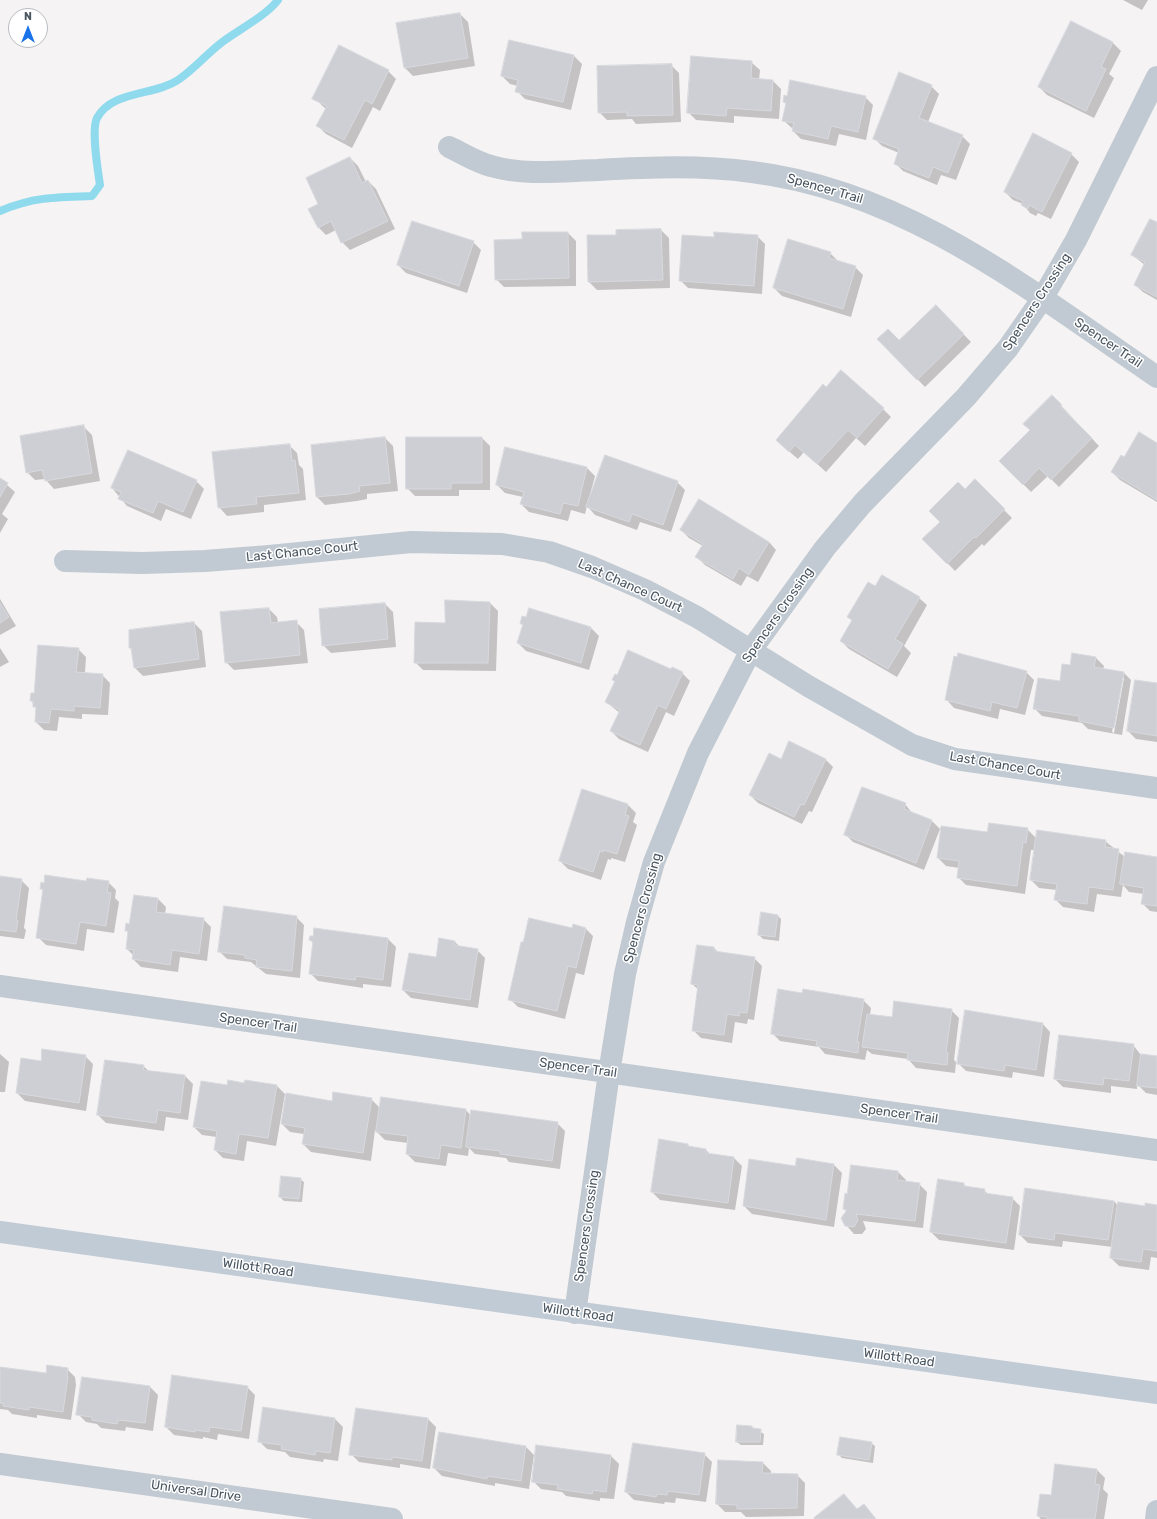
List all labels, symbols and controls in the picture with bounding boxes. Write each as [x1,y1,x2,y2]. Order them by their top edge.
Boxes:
north arrow [8,8,48,48]
text: N [24,10,32,23]
street label: Spencer Trail [785,171,865,207]
street label: Spencers Crossing [1000,250,1074,354]
street label: Spencer Trail [1071,315,1145,371]
street label: Last Chance Court [245,538,359,566]
street label: Last Chance Court [575,556,685,616]
street label: Spencers Crossing [739,564,817,666]
street label: Last Chance Court [948,749,1062,783]
street label: Spencers Crossing [621,851,665,965]
street label: Spencer Trail [218,1010,298,1036]
street label: Spencer Trail [538,1055,618,1081]
street label: Spencer Trail [859,1101,939,1127]
street label: Spencers Crossing [571,1169,603,1283]
street label: Willott Road [222,1255,294,1281]
street label: Willott Road [542,1300,614,1326]
street label: Willott Road [863,1345,935,1371]
street label: Universal Drive [150,1477,242,1505]

